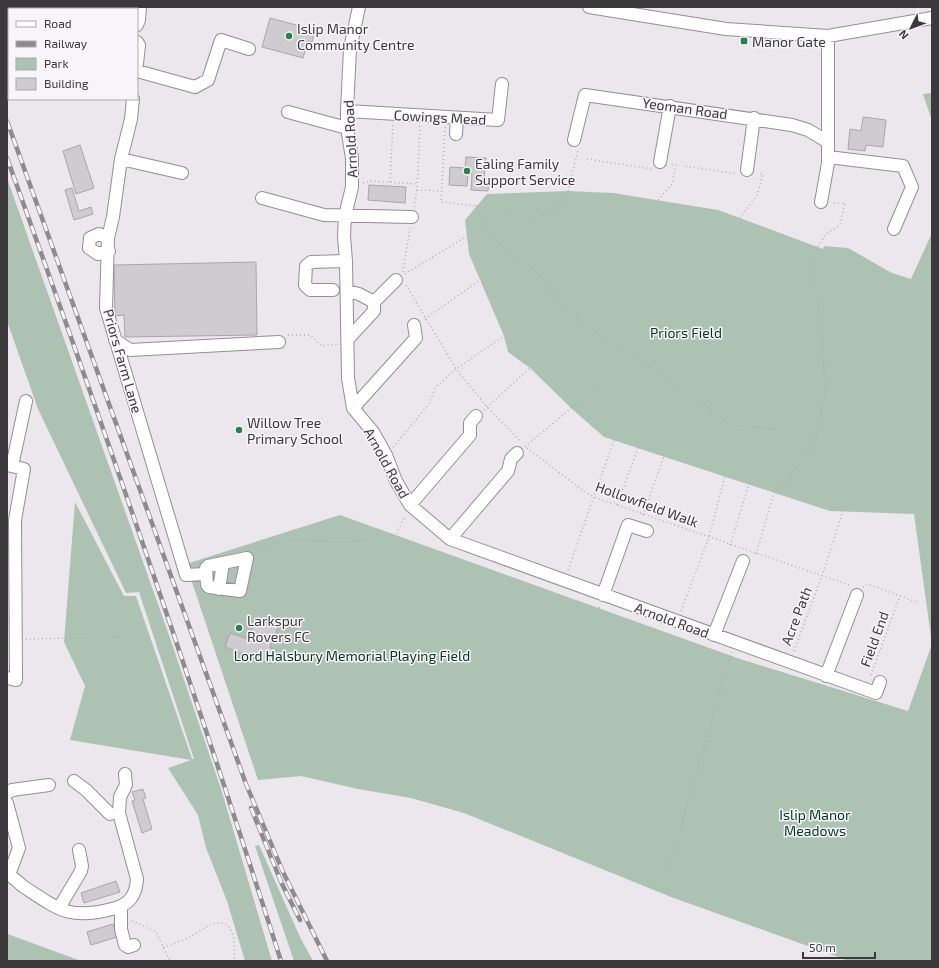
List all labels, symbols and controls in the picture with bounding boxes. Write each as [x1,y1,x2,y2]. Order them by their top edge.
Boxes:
legend [8,8,138,100]
north arrow [891,8,931,48]
text: Road [44,16,72,30]
place label: Islip Manor Community Centre [297,20,415,53]
text: N [896,28,911,42]
marker: Islip Manor Community Centre [284,31,294,41]
place label: Manor Gate [752,33,826,50]
text: Railway [44,36,88,50]
marker: Manor Gate [739,36,749,46]
text: Park [44,56,69,70]
text: Building [44,76,89,90]
street label: Yeoman Road [641,94,729,122]
street label: Arnold Road [339,100,361,178]
street label: Cowings Mead [393,106,487,128]
place label: Ealing Family Support Service [475,155,575,188]
marker: Ealing Family Support Service [462,166,472,176]
street label: Priors Farm Lane [100,307,146,415]
park label: Priors Field [650,324,722,341]
place label: Willow Tree Primary School [247,414,344,447]
marker: Willow Tree Primary School [234,425,244,435]
street label: Arnold Road [361,425,413,501]
street label: Hollowfield Walk [593,477,701,531]
street label: Acre Path [777,584,815,648]
street label: Arnold Road [632,599,712,641]
street label: Field End [856,609,892,669]
place label: Larkspur Rovers FC [247,612,310,645]
marker: Larkspur Rovers FC [234,623,244,633]
park label: Lord Halsbury Memorial Playing Field [234,647,470,664]
park label: Islip Manor Meadows [779,806,851,839]
scale bar [803,934,875,960]
text: 50 m [809,940,836,954]

